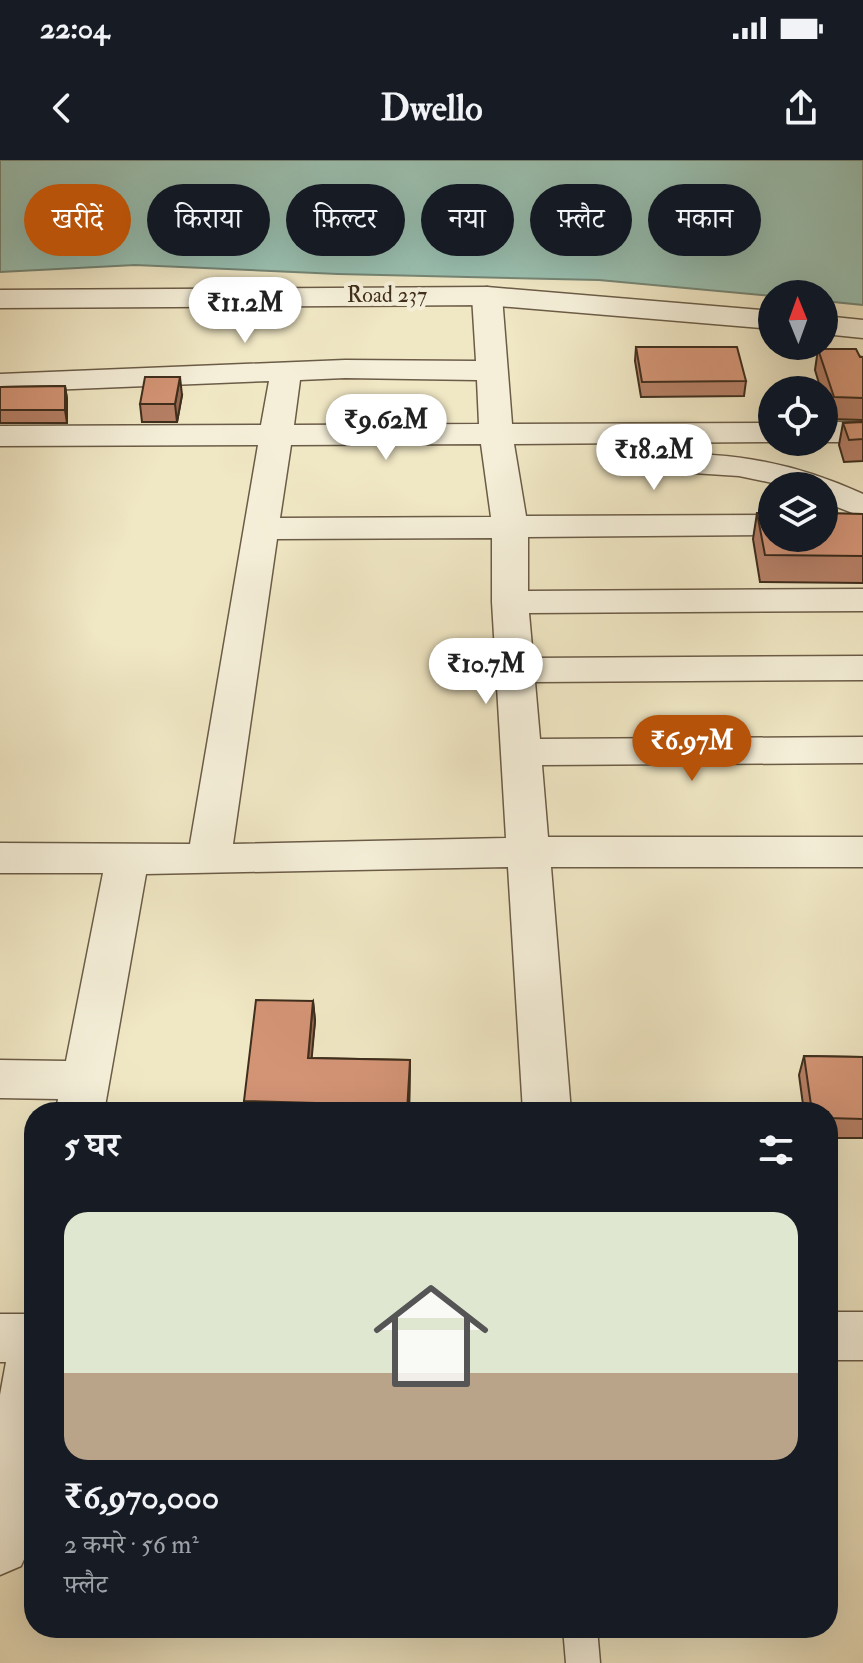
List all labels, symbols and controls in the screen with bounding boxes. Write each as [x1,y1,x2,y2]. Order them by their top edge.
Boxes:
text: 22:04 [40,10,109,47]
icon: back [40,86,84,130]
text: Dwello [381,86,482,131]
icon: share [779,86,823,130]
chip: खरीदें [24,184,131,256]
chip: किराया [147,184,270,256]
chip: फ़िल्टर [286,184,405,256]
chip: नया [421,184,514,256]
chip: फ़्लैट [530,184,632,256]
chip: मकान [648,184,761,256]
pin: ₹11.2M [180,277,310,345]
north arrow [758,280,838,360]
map controls [758,280,838,552]
street label: Road 237 [347,281,427,309]
text: ₹11.2M [207,287,283,319]
button: locate [758,376,838,456]
pin: ₹9.62M [321,394,451,462]
text: ₹9.62M [344,404,428,436]
pin: ₹18.2M [589,424,719,492]
text: ₹18.2M [614,434,694,466]
button: layers [758,472,838,552]
pin: ₹10.7M [421,638,551,706]
text: ₹10.7M [447,648,525,680]
pin: ₹6.97M [627,715,757,783]
text: ₹6.97M [650,725,734,757]
text: 5 घर [64,1124,120,1167]
icon: filters [754,1128,798,1172]
icon: home [359,1264,503,1408]
text: ₹6,970,000 [64,1476,219,1519]
text: 2 कमरे · 56 m² [64,1529,199,1561]
text: फ़्लैट [64,1569,107,1601]

